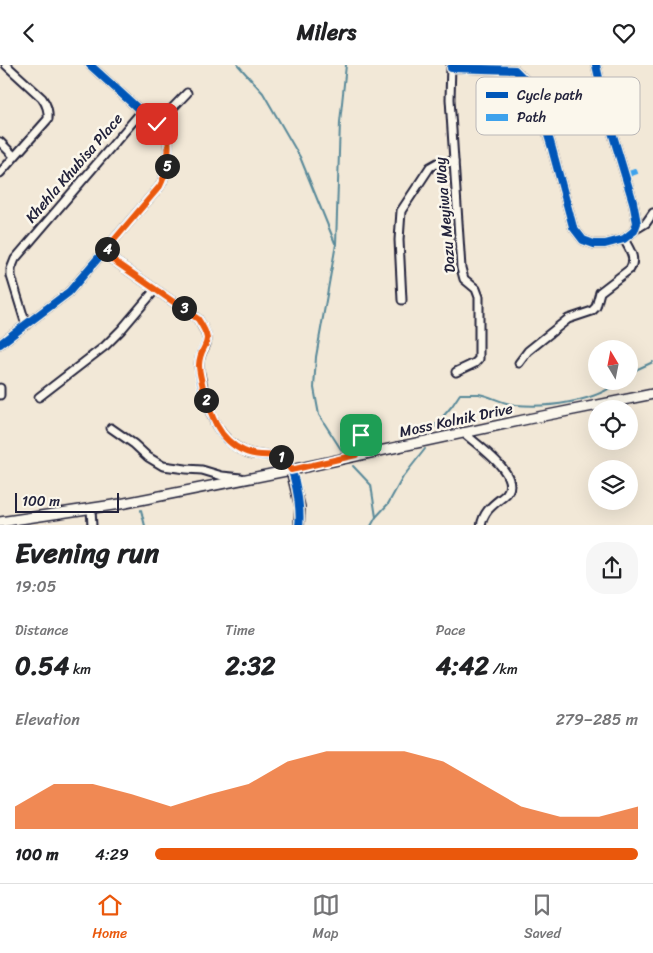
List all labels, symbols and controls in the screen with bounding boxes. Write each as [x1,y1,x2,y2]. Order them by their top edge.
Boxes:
text: Milers [297,13,356,52]
icon: back [15,19,43,47]
icon: heart [610,19,638,47]
legend [476,77,640,135]
text: Cycle path [517,83,583,108]
pin [136,103,178,145]
text: Path [517,105,546,130]
street label: Khehla Khubisa Place [19,107,130,229]
icon: check [143,110,171,138]
pin: 5 [154,153,180,179]
text: 5 [163,154,172,179]
street label: Dazu Meyiwa Way [427,156,463,274]
pin: 4 [94,237,120,261]
text: 4 [103,237,112,262]
pin: 3 [172,295,196,321]
text: 3 [181,296,188,321]
north arrow [588,340,638,390]
map controls [588,340,638,510]
pin: 2 [194,387,218,413]
text: 2 [202,388,211,413]
street label: Moss Kolnik Drive [397,395,516,445]
button: locate [588,400,638,450]
pin [340,414,382,456]
icon: arrive [347,421,375,449]
pin: 1 [268,445,294,469]
text: 1 [278,445,285,470]
button: layers [588,460,638,510]
text: 100 m [22,489,60,514]
scale bar [15,491,119,514]
text: Evening run [15,528,159,577]
button: share [586,542,638,594]
text: 19:05 [15,572,56,601]
text: Distance [15,618,68,643]
text: Time [225,618,255,643]
text: Pace [436,618,465,643]
text: 0.54 [15,643,69,688]
text: 2:32 [225,643,275,688]
text: 4:42 [436,643,489,688]
text: km [69,657,91,682]
text: /km [489,657,518,682]
text: Elevation [15,705,80,734]
text: 279–285 m [556,705,638,734]
text: 100 m [15,840,59,869]
text: 4:29 [95,840,129,869]
tab: Home [92,891,127,946]
tab: Map [312,891,340,946]
tab: Saved [524,891,561,946]

